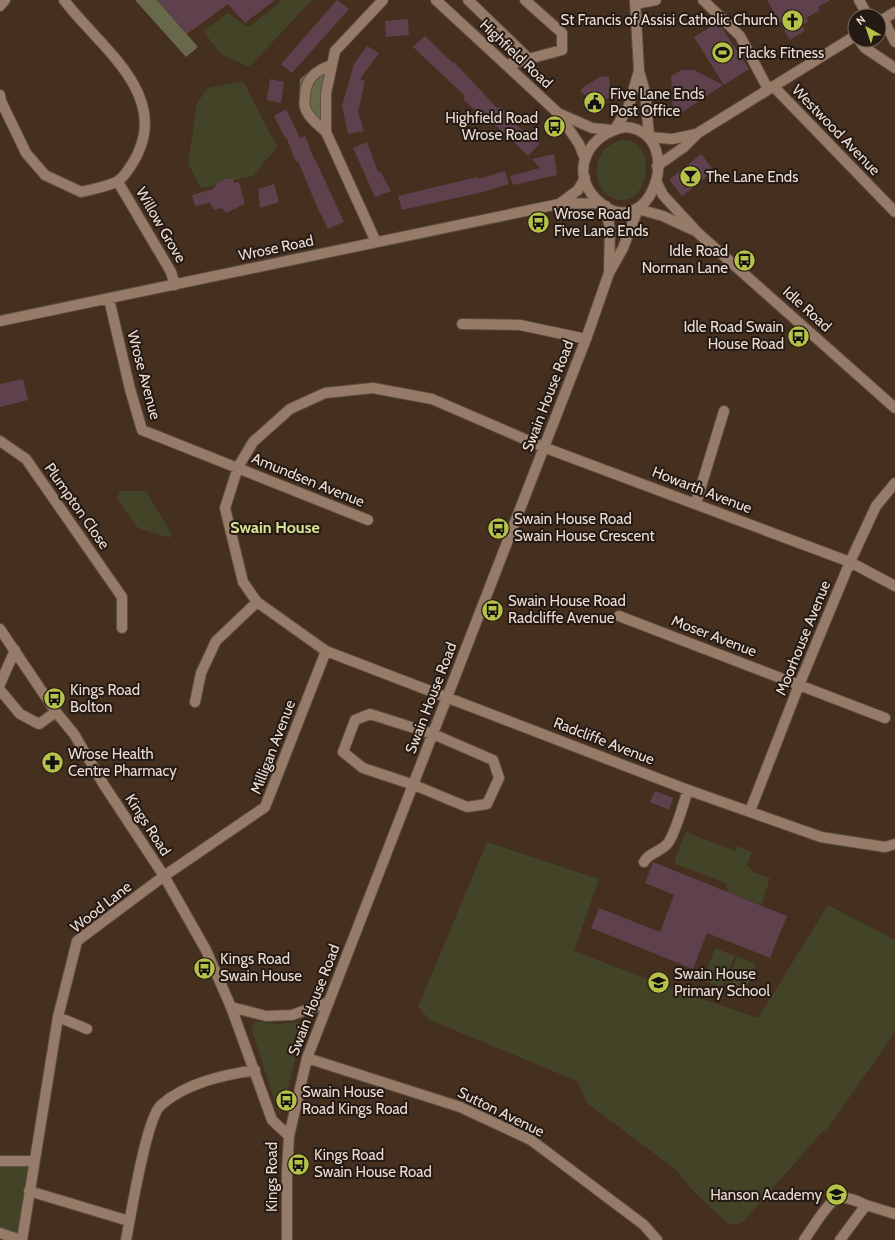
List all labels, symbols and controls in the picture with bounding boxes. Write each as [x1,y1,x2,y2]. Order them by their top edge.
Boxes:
church icon: St Francis of Assisi Catholic Church [780,7,806,33]
north arrow [847,8,887,48]
place label: St Francis of Assisi Catholic Church [561,11,778,29]
text: N [853,12,868,28]
street label: Highfield Road [476,16,556,92]
sports icon: Flacks Fitness [709,40,735,66]
place label: Flacks Fitness [738,44,824,62]
street label: Westwood Avenue [788,81,884,179]
place label: Five Lane Ends Post Office [610,85,704,120]
public building icon: Five Lane Ends Post Office [582,90,608,116]
place label: Highfield Road Wrose Road [445,109,538,144]
bus stop icon: Highfield Road Wrose Road [541,114,567,140]
bar icon: The Lane Ends [677,164,703,190]
place label: The Lane Ends [706,168,798,186]
street label: Willow Grove [132,184,190,266]
place label: Wrose Road Five Lane Ends [554,205,648,240]
bus stop icon: Wrose Road Five Lane Ends [526,210,552,236]
street label: Wrose Road [237,231,315,265]
place label: Idle Road Norman Lane [642,242,728,277]
bus stop icon: Idle Road Norman Lane [731,247,757,273]
street label: Idle Road [779,283,835,335]
place label: Idle Road Swain House Road [683,318,784,353]
bus stop icon: Idle Road Swain House Road [786,323,812,349]
street label: Wrose Avenue [123,329,165,422]
street label: Swain House Road [518,338,578,454]
street label: Amundsen Avenue [249,449,367,511]
street label: Plumpton Close [41,459,114,553]
street label: Howarth Avenue [650,463,755,517]
place label: Swain House Road Swain House Crescent [514,510,655,545]
bus stop icon: Swain House Road Swain House Crescent [485,515,511,541]
district label: Swain House [230,518,320,537]
street label: Moorhouse Avenue [772,578,834,698]
place label: Swain House Road Radcliffe Avenue [508,592,626,627]
bus stop icon: Swain House Road Radcliffe Avenue [479,597,505,623]
street label: Moser Avenue [669,612,759,661]
street label: Swain House Road [401,640,461,756]
place label: Kings Road Bolton [70,681,140,716]
bus stop icon: Kings Road Bolton [41,686,67,712]
street label: Milligan Avenue [247,697,299,797]
street label: Radcliffe Avenue [551,714,657,769]
place label: Wrose Health Centre Pharmacy [68,745,177,780]
pharmacy icon: Wrose Health Centre Pharmacy [39,750,65,776]
street label: Kings Road [121,791,175,859]
street label: Wood Lane [67,877,135,936]
street label: Swain House Road [284,942,344,1058]
place label: Kings Road Swain House [220,950,302,985]
bus stop icon: Kings Road Swain House [191,955,217,981]
place label: Swain House Primary School [674,965,771,1000]
school or university icon: Swain House Primary School [646,970,672,996]
place label: Swain House Road Kings Road [302,1083,408,1118]
street label: Sutton Avenue [455,1083,548,1141]
bus stop icon: Swain House Road Kings Road [274,1088,300,1114]
street label: Kings Road [263,1142,281,1212]
place label: Kings Road Swain House Road [314,1146,432,1181]
bus stop icon: Kings Road Swain House Road [286,1151,312,1177]
school or university icon: Hanson Academy [824,1182,850,1208]
place label: Hanson Academy [710,1186,822,1204]

